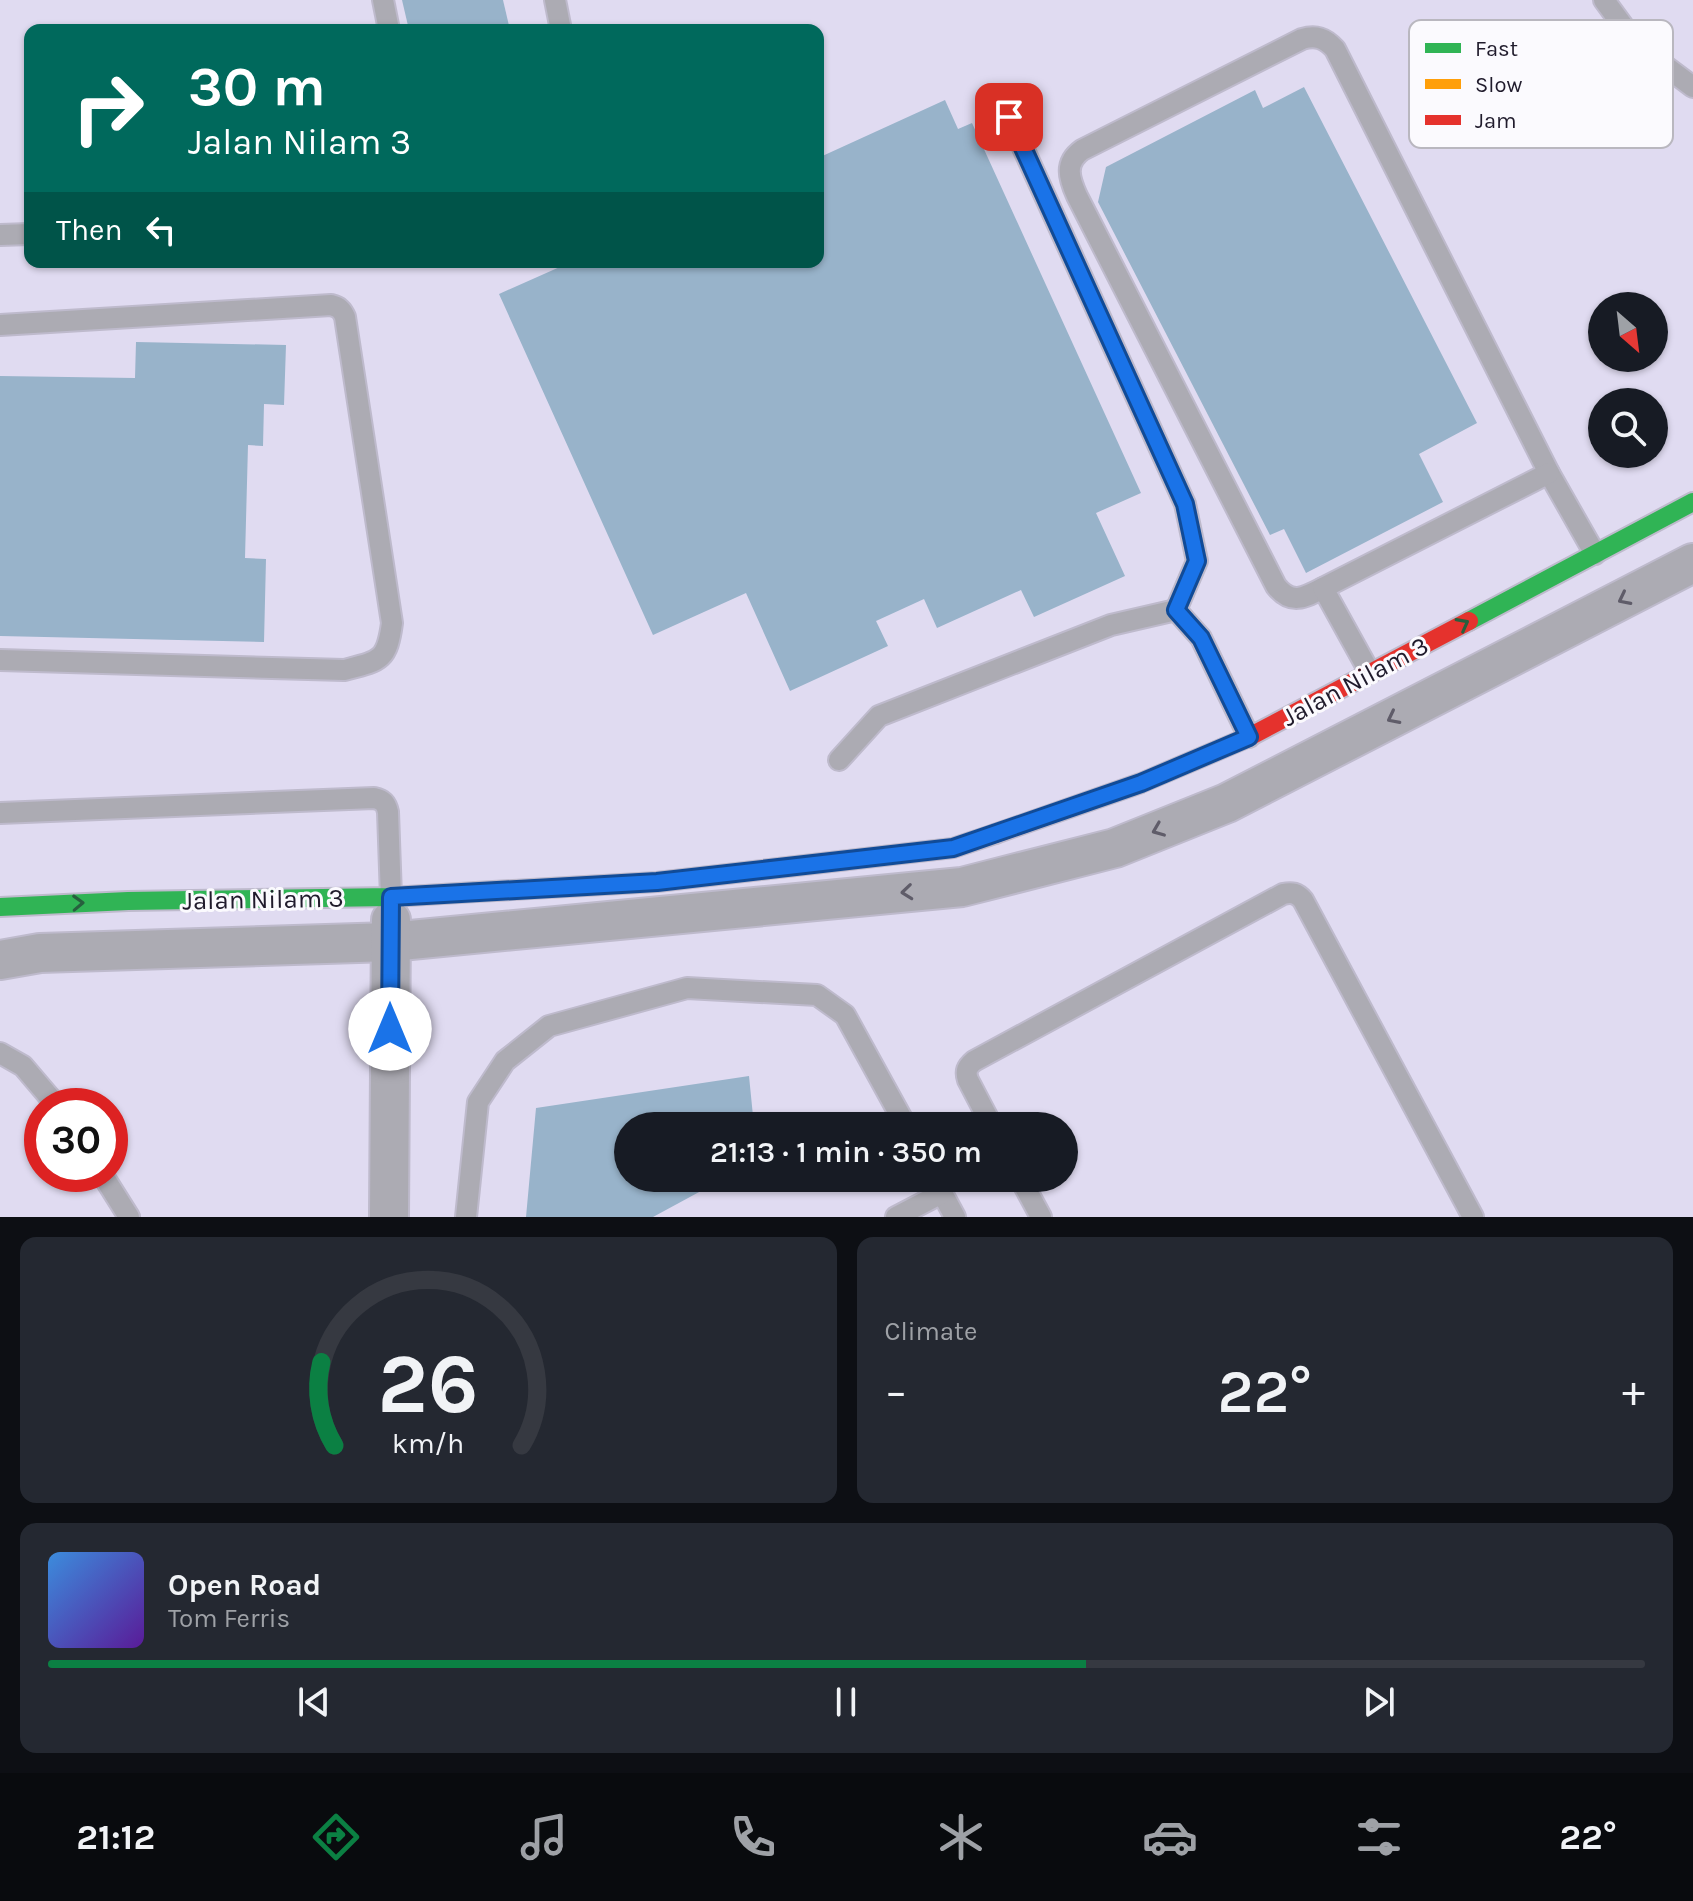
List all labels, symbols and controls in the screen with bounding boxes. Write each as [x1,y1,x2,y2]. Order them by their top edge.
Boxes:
legend [1409,20,1673,148]
text: Fast [1475,36,1518,62]
text: 30 m [188,54,326,119]
icon: right [56,56,160,160]
text: Slow [1475,72,1522,98]
pin [975,83,1043,151]
icon: arrive [987,95,1031,139]
text: Jam [1475,108,1517,134]
text: Jalan Nilam 3 [188,121,411,163]
icon: left [139,208,183,252]
text: Then [56,212,123,248]
north arrow [1588,292,1668,372]
map controls [1588,292,1668,468]
button: search [1588,388,1668,468]
one-way arrow [1617,589,1632,604]
one-way arrow [1455,618,1470,633]
street label: Jalan Nilam 3 [1277,630,1434,733]
one-way arrow [1386,709,1401,724]
one-way arrow [1152,821,1166,837]
street label: Jalan Nilam 3 [182,883,344,916]
one-way arrow [900,883,913,900]
one-way arrow [72,895,85,912]
position arrow [348,987,432,1071]
speed limit sign: 30 [24,1088,128,1192]
text: 21:13 · 1 min · 350 m [710,1134,982,1170]
text: Climate [885,1316,977,1347]
text: 26 [378,1336,479,1433]
text: 22° [1218,1357,1312,1427]
text: − [885,1366,908,1417]
text: + [1622,1366,1645,1417]
text: km/h [392,1427,464,1460]
text: Open Road [168,1567,321,1603]
text: Tom Ferris [168,1603,290,1634]
icon: previous [292,1680,336,1724]
icon: pause [824,1680,868,1724]
icon: next [1357,1680,1401,1724]
icon: directions [308,1809,364,1865]
icon: music [516,1809,572,1865]
icon: phone [725,1809,781,1865]
icon: climate [933,1809,989,1865]
icon: car [1142,1809,1198,1865]
icon: filters [1351,1809,1407,1865]
text: 21:12 [76,1816,155,1858]
text: 22° [1559,1816,1617,1858]

